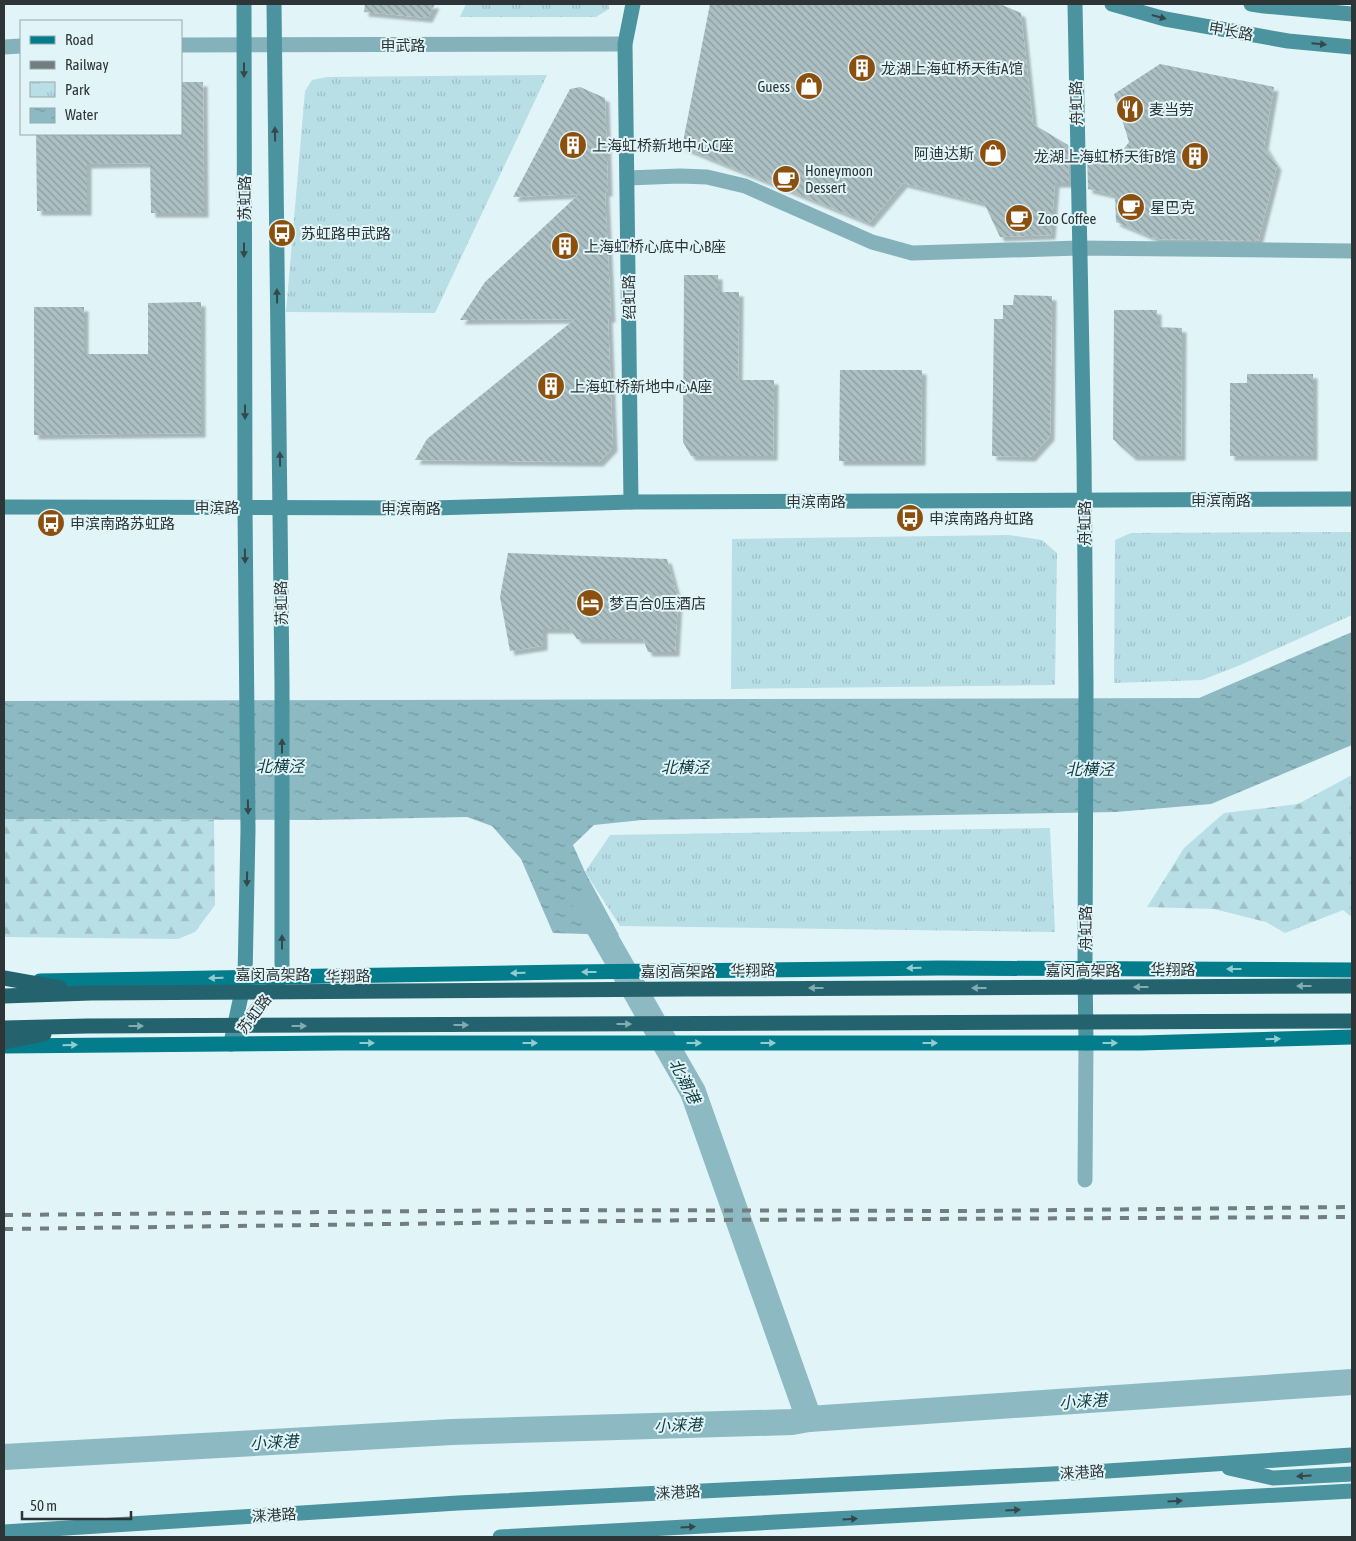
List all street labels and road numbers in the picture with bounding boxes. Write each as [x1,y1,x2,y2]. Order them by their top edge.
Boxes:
street label: 申长路 [1207,19,1255,43]
street label: 申武路 [380,37,426,54]
street label: 舟虹路 [1067,80,1085,126]
street label: 苏虹路 [236,175,253,221]
street label: 绍虹路 [620,274,638,320]
street label: 申滨南路 [1191,492,1251,509]
street label: 申滨南路 [786,493,846,510]
street label: 申滨路 [194,499,240,516]
street label: 申滨南路 [381,500,441,517]
street label: 舟虹路 [1076,500,1093,546]
street label: 苏虹路 [272,580,290,626]
street label: 舟虹路 [1077,905,1094,951]
street label: 华翔路 [730,961,776,979]
street label: 华翔路 [1150,961,1196,978]
street label: 嘉闵高架路 [1045,962,1121,979]
street label: 嘉闵高架路 [640,963,716,980]
street label: 嘉闵高架路 [235,966,311,983]
street label: 华翔路 [325,967,371,985]
street label: 苏虹路 [234,991,274,1037]
street label: 涞港路 [1059,1462,1105,1482]
street label: 涞港路 [655,1482,701,1502]
street label: 涞港路 [251,1505,297,1525]

